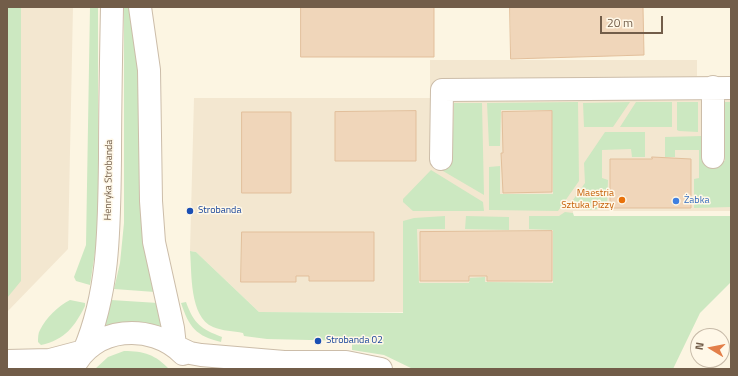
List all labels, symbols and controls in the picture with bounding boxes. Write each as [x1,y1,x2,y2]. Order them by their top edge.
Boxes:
scale bar [602,8,665,34]
text: 20 m [607,13,633,32]
street label: Henryka Strobanda [102,140,116,220]
place label: Maestria Sztuka Pizzy [561,188,614,212]
marker: Maestria Sztuka Pizzy [617,195,627,205]
place label: Żabka [684,195,709,207]
marker: Żabka [671,196,681,206]
place label: Strobanda [198,205,241,217]
marker: Strobanda [185,206,195,216]
north arrow [690,328,730,368]
place label: Strobanda 02 [326,335,383,347]
marker: Strobanda 02 [313,336,323,346]
text: N [691,341,708,351]

